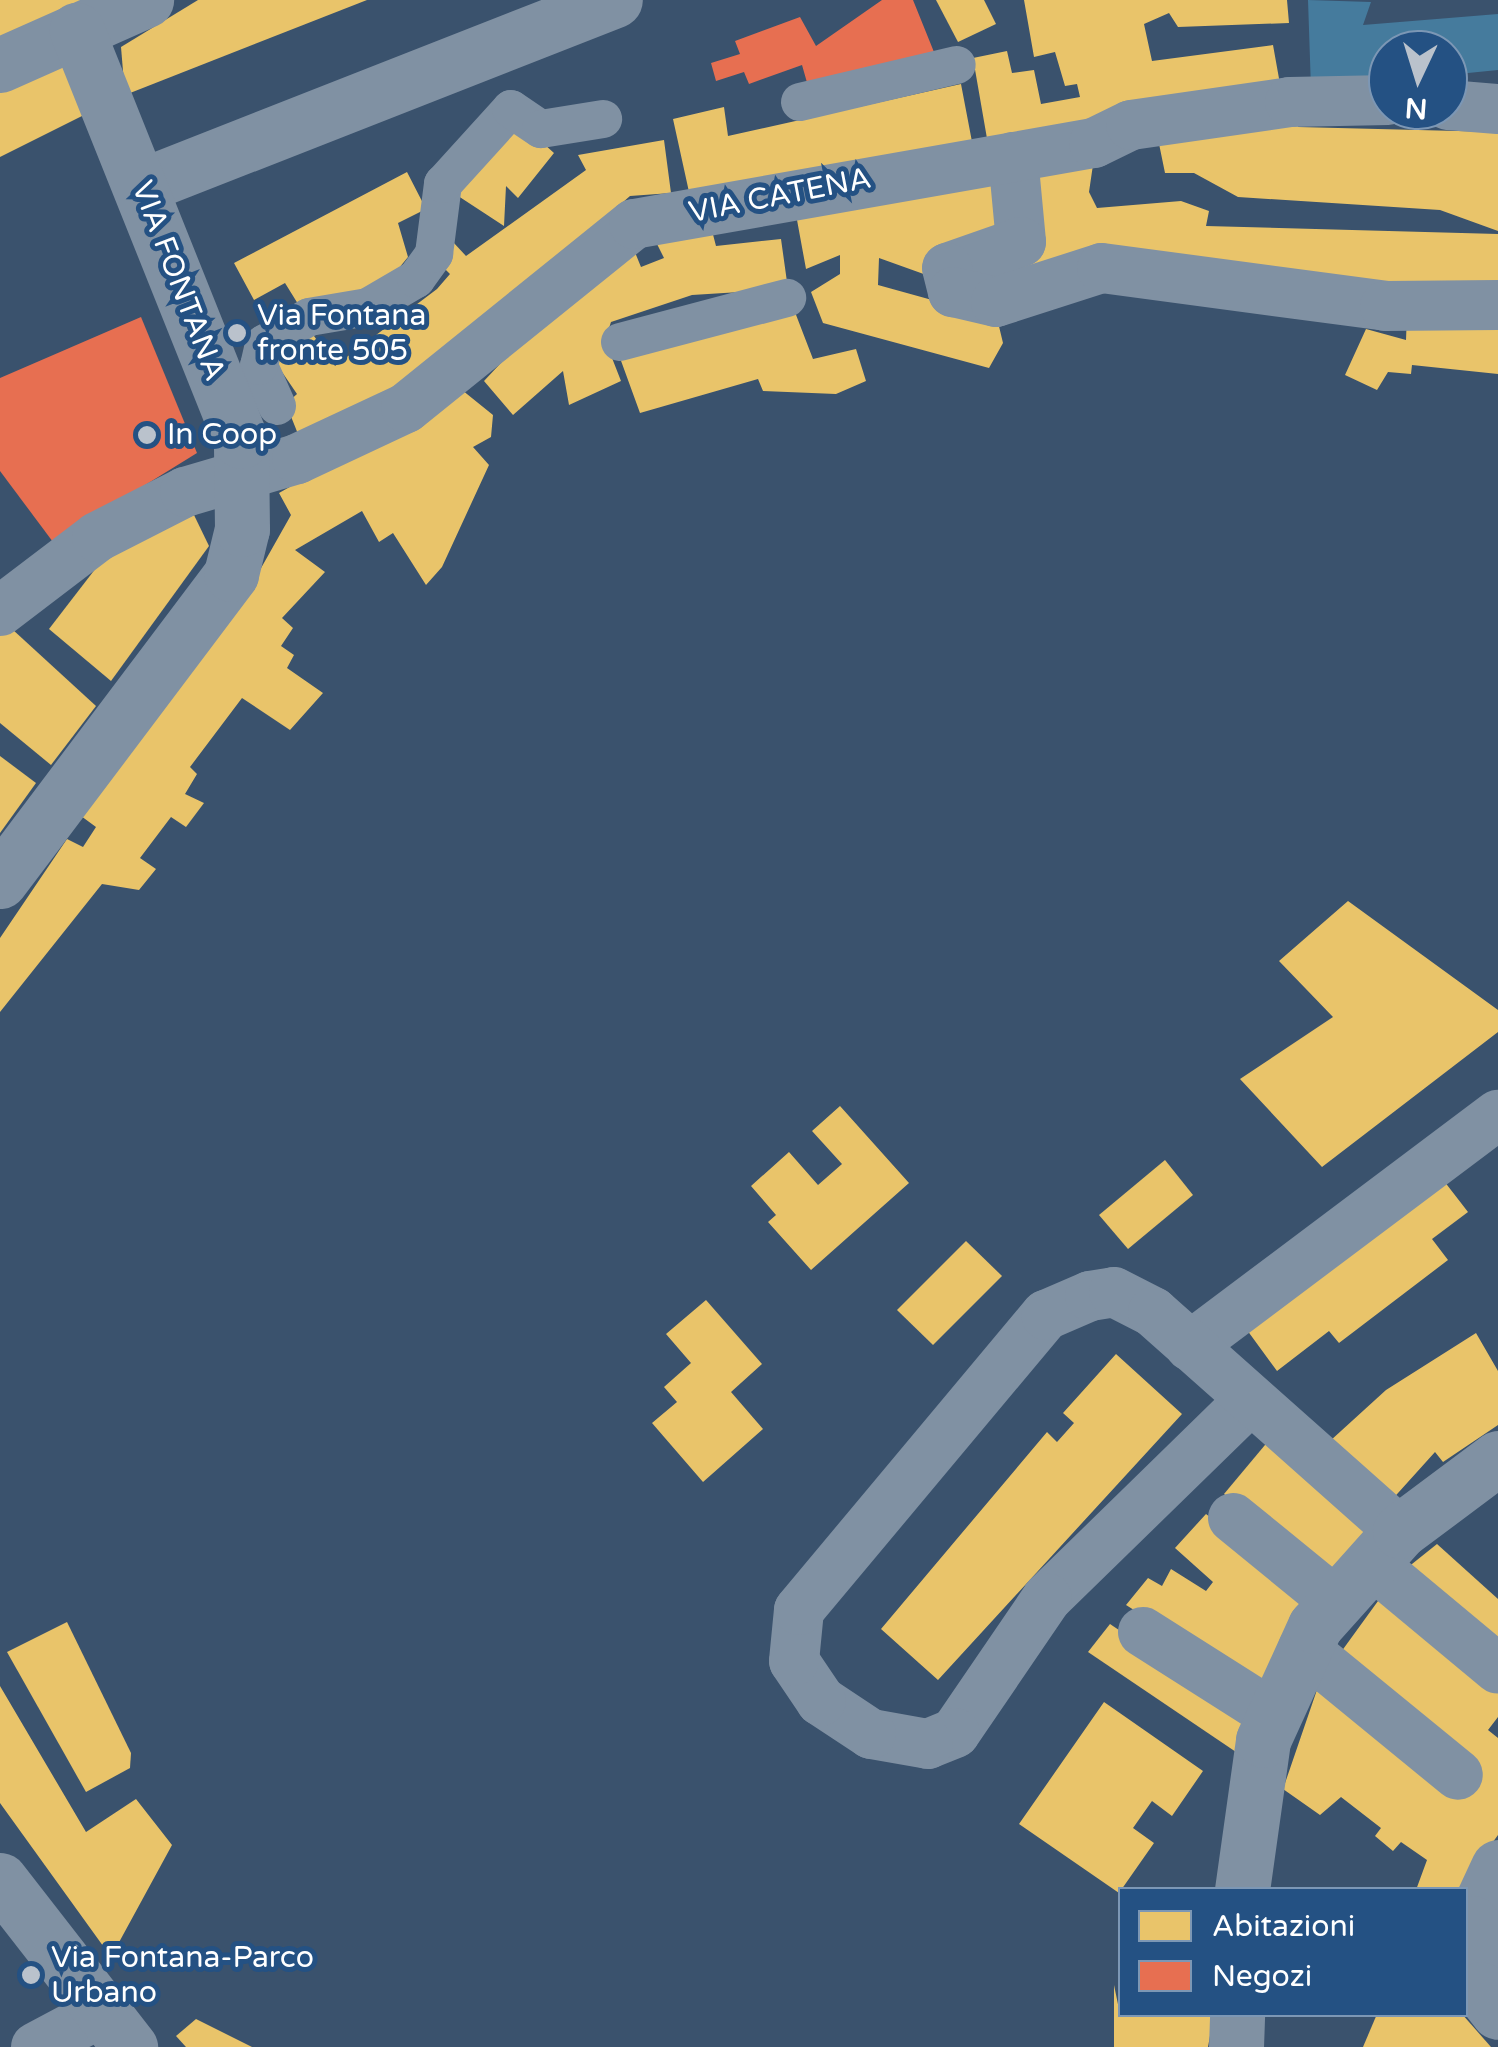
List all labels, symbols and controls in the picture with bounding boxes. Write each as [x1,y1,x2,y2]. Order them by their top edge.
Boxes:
north arrow [1368,30,1468,130]
text: N [1404,90,1428,126]
street label: VIA CATENA [686,161,874,231]
street label: VIA FONTANA [123,176,233,386]
place label: Via Fontana fronte 505 [257,298,426,368]
marker: Via Fontana fronte 505 [226,322,248,344]
place label: In Coop [167,417,277,453]
marker: In Coop [136,424,158,446]
legend [1118,1887,1468,2017]
text: Abitazioni [1212,1908,1355,1945]
place label: Via Fontana-Parco Urbano [51,1940,314,2010]
text: Negozi [1212,1958,1312,1995]
marker: Via Fontana-Parco Urbano [20,1964,42,1986]

